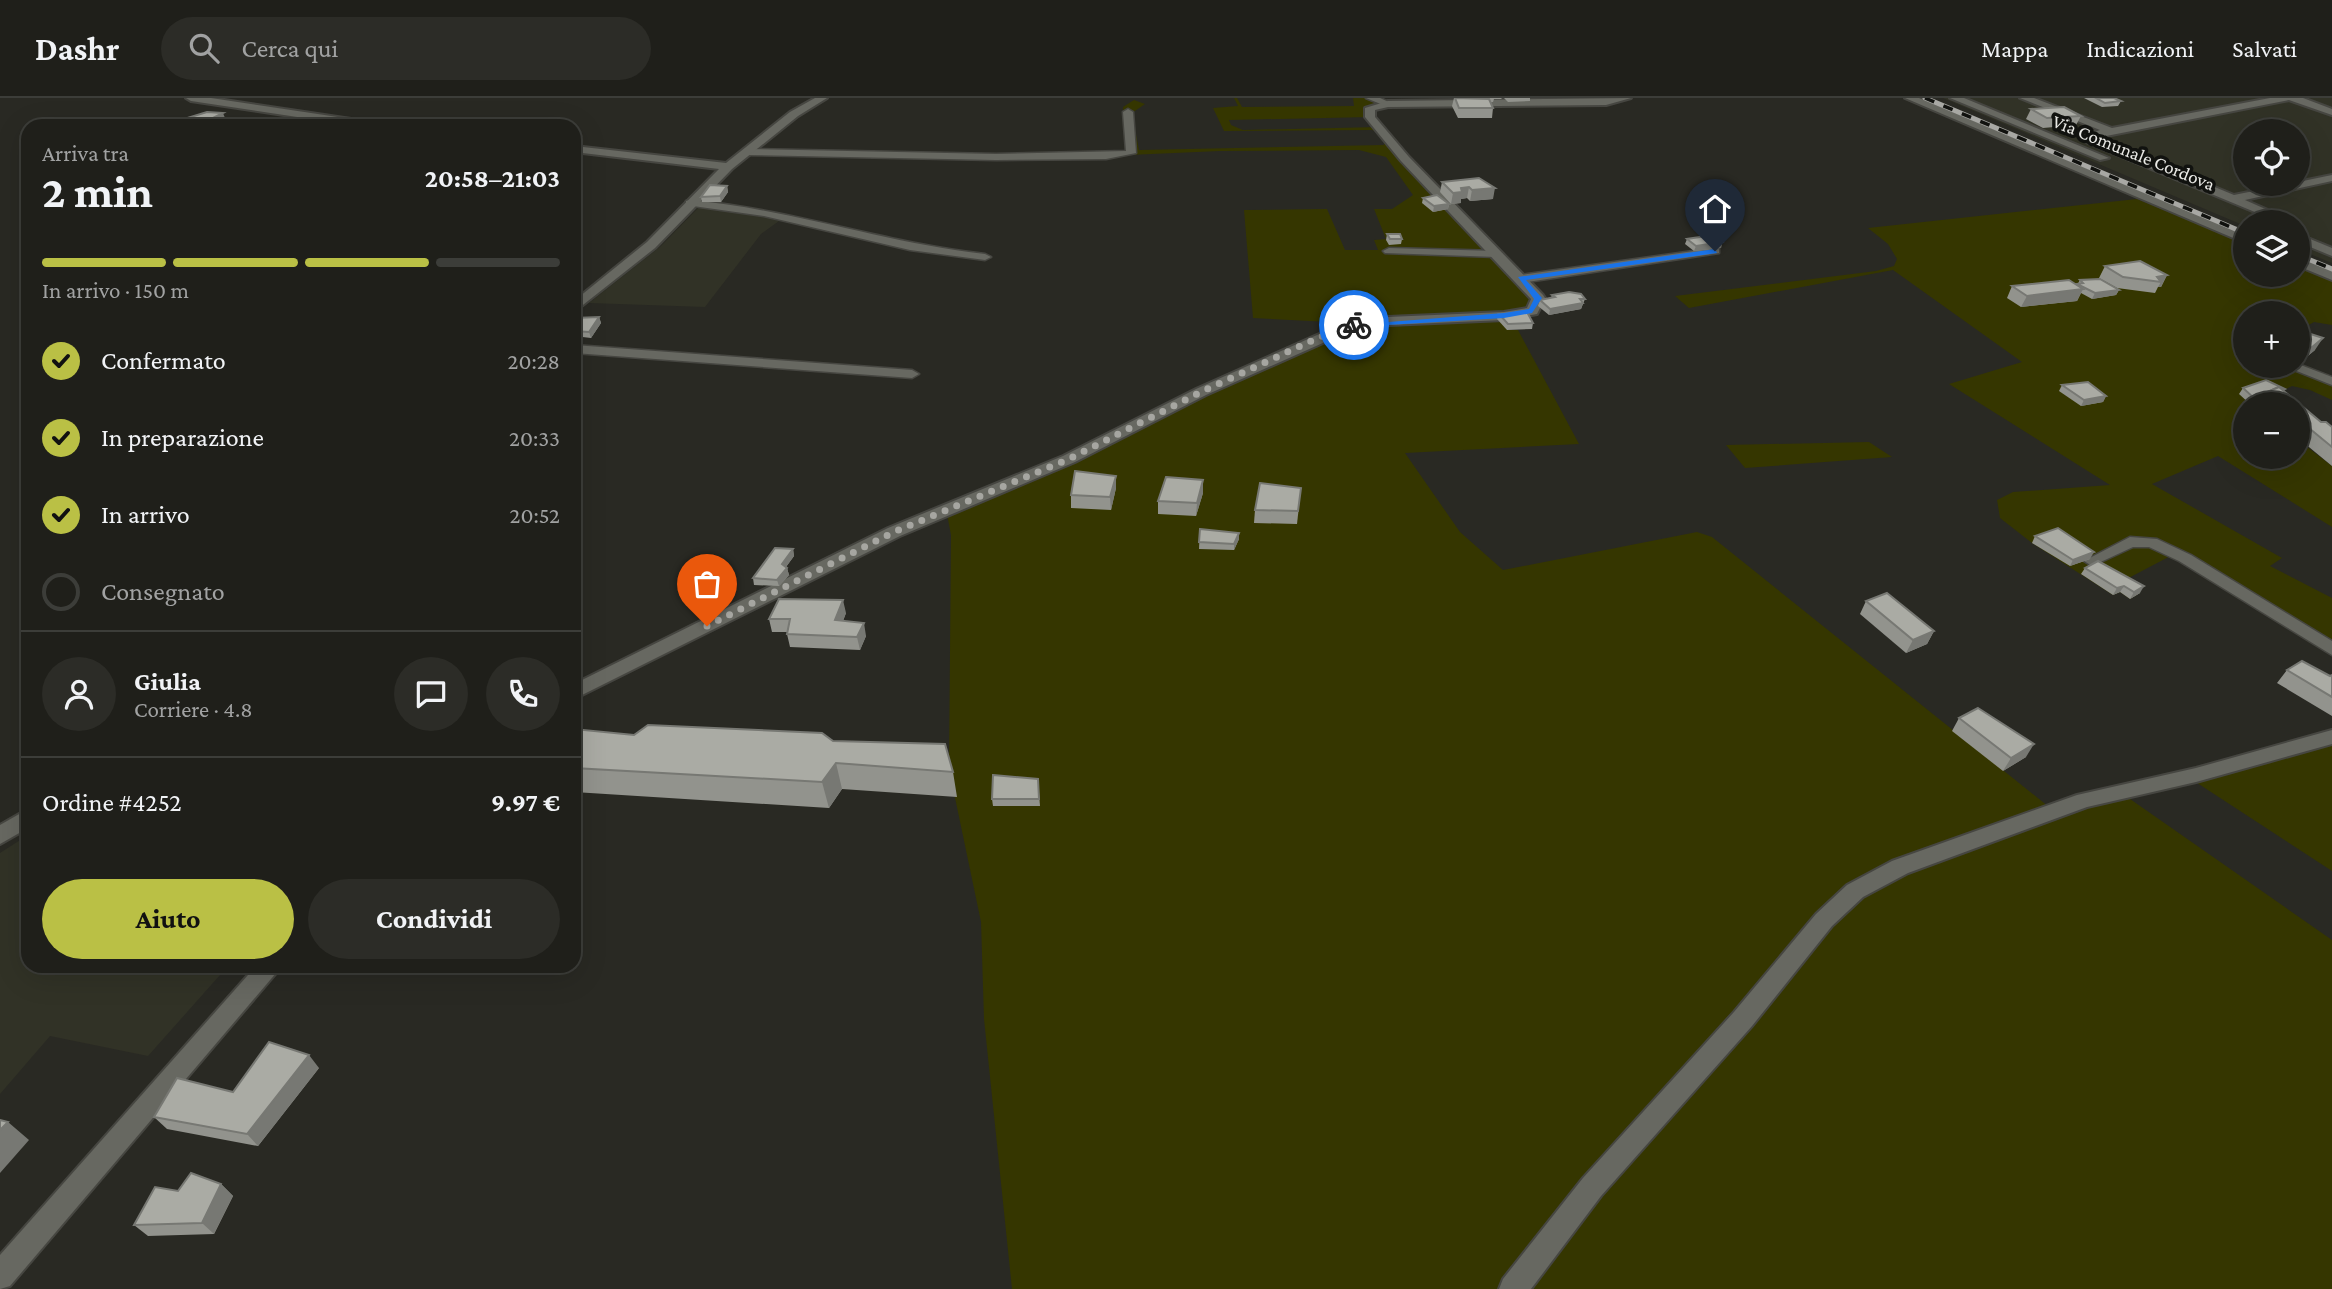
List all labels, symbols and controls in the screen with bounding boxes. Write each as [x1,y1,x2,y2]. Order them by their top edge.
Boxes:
search box [161,17,651,80]
icon: search [185,29,223,67]
text: Dashr [35,30,119,67]
text: Cerca qui [241,34,338,63]
text: Mappa [1981,35,2048,62]
text: Indicazioni [2086,35,2194,62]
text: Salvati [2232,35,2297,62]
street label: Via Comunale Cordova [2050,110,2218,195]
map controls [2233,119,2310,469]
button: locate [2233,119,2310,196]
text: Arriva tra [42,140,129,166]
text: 20:58–21:03 [425,164,560,193]
text: 2 min [42,166,153,217]
pin [1685,179,1745,251]
icon: home [1696,190,1734,228]
button: layers [2233,210,2310,287]
text: In arrivo · 150 m [42,277,189,303]
courier [1319,290,1389,360]
button: + [2233,301,2310,378]
icon: bike [1335,306,1373,344]
icon: check [42,342,80,380]
text: Confermato [101,346,226,375]
text: 20:28 [507,348,560,374]
button: − [2233,392,2310,469]
icon: check [42,419,80,457]
text: In preparazione [101,423,264,452]
text: 20:33 [509,425,560,451]
icon: check [42,496,80,534]
text: In arrivo [101,500,190,529]
text: 20:52 [510,502,560,528]
pin [677,554,737,626]
icon: bag [688,565,726,603]
text: Consegnato [101,577,225,606]
button: person [42,657,116,731]
button: chat [394,657,468,731]
button: phone [486,657,560,731]
text: Giulia [134,667,201,696]
text: Corriere · 4.8 [134,696,253,722]
text: Ordine #4252 [42,788,182,817]
text: 9.97 € [491,788,560,817]
button: Aiuto [42,879,294,959]
button: Condividi [308,879,560,959]

